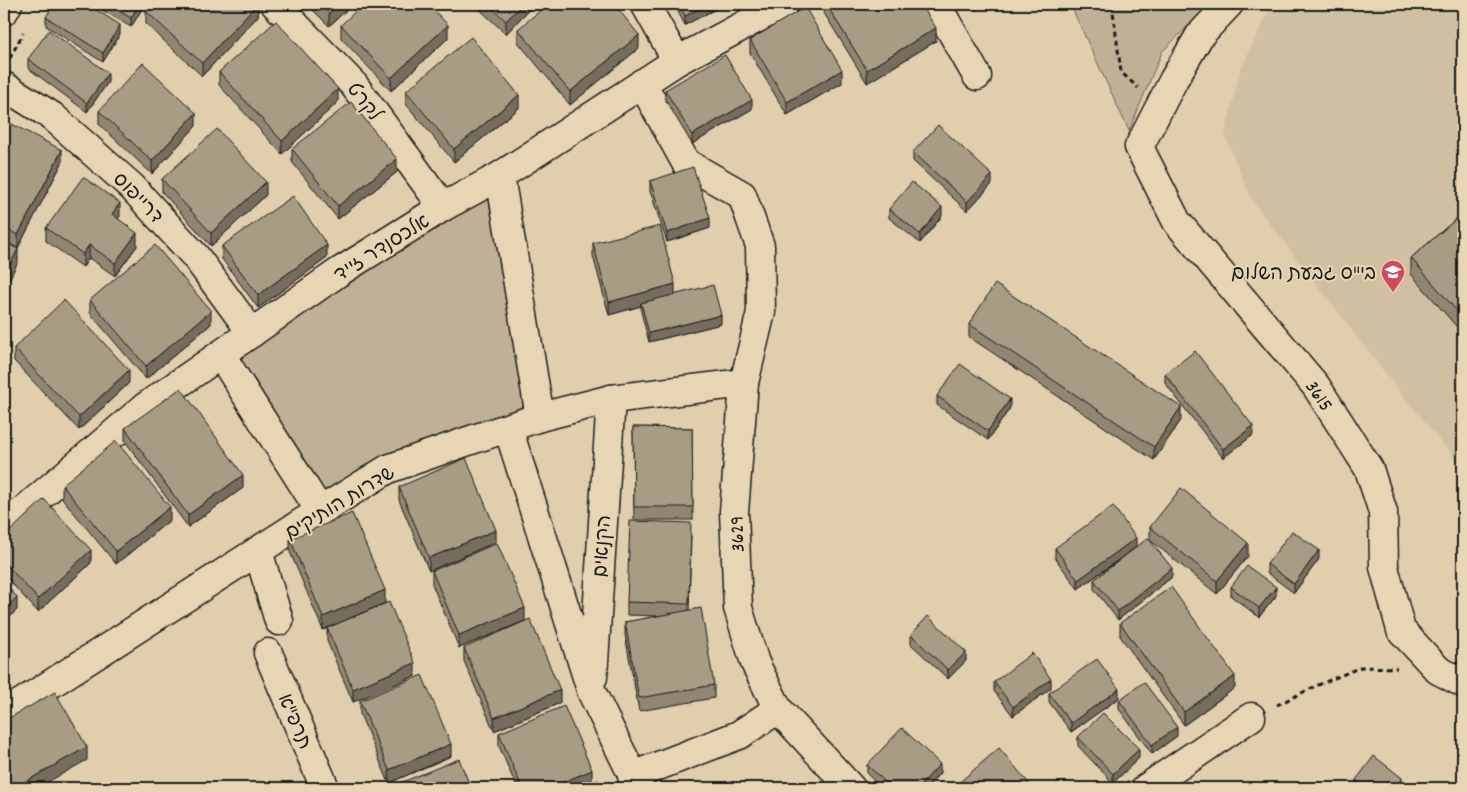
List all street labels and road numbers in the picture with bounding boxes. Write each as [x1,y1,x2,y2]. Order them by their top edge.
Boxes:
street label: לקרט [339,78,387,129]
street label: דרייפוס [105,167,169,231]
street label: אלכסנדר זייד [329,209,436,290]
street label: 3615 [1297,375,1338,418]
street label: שדרות הותיקים [280,461,401,549]
street label: הקנאים [588,514,620,579]
street label: 3629 [724,515,754,553]
street label: תרפ"א [269,690,317,754]

